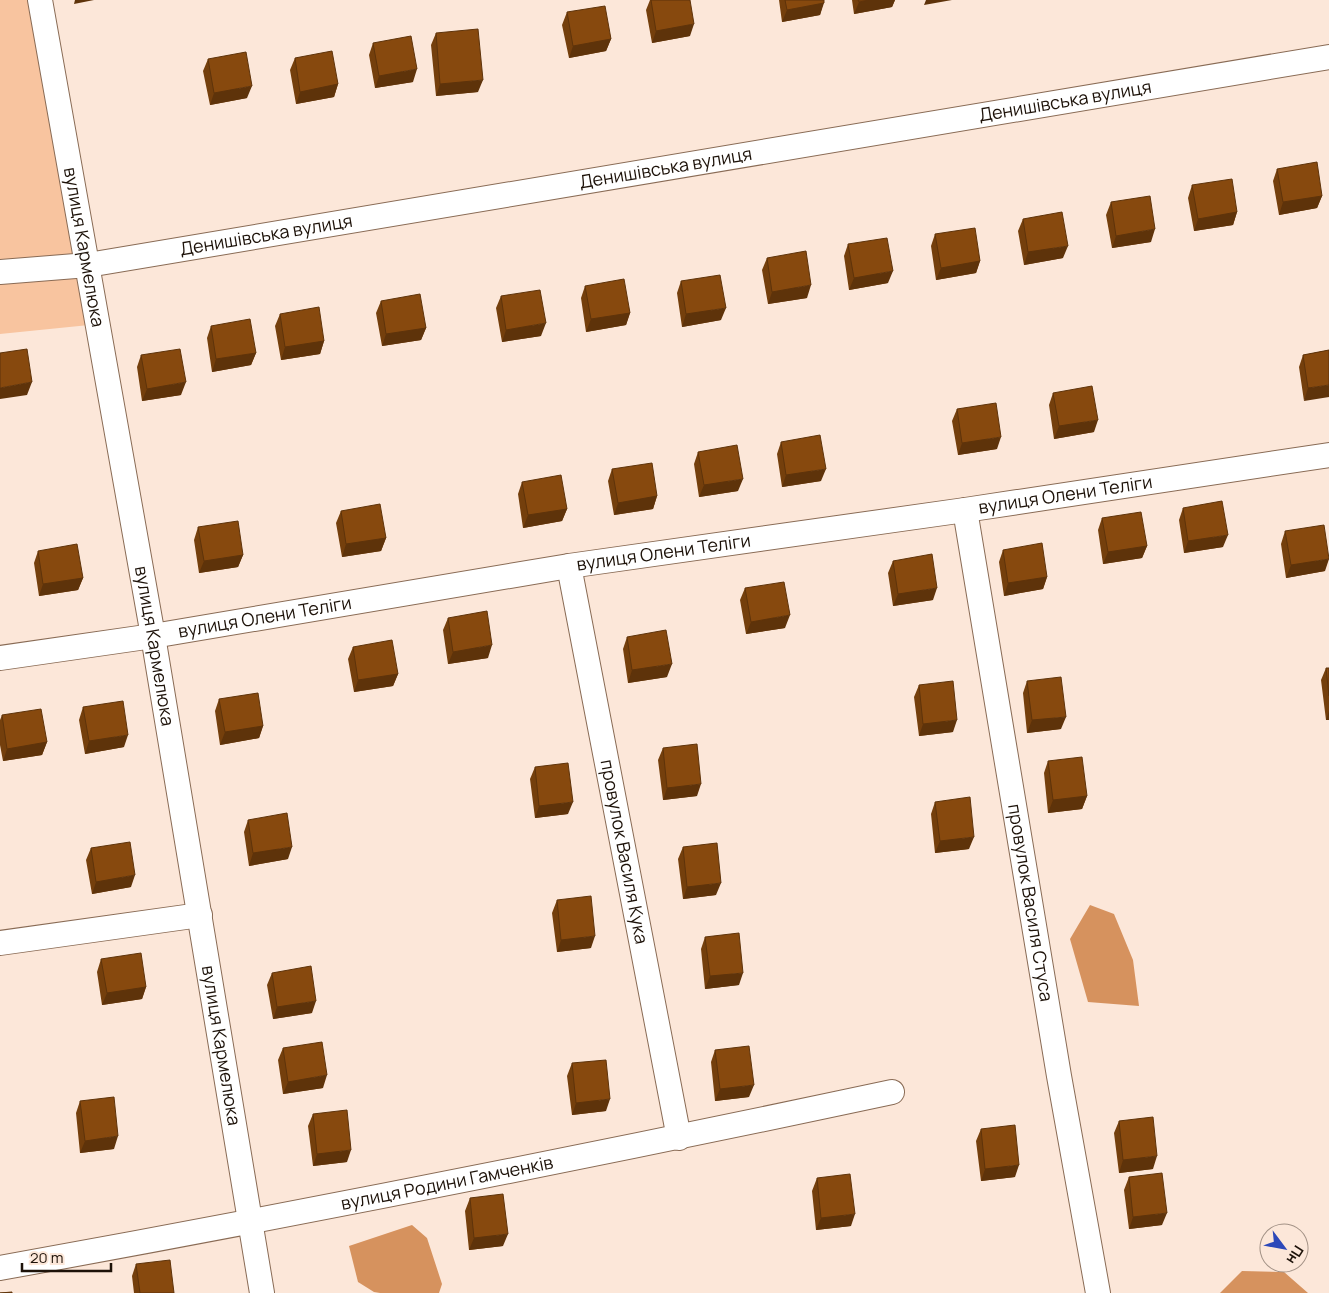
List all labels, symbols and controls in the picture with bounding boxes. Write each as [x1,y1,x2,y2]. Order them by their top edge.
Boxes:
street label: Денишівська вулиця [977,74,1153,127]
street label: Денишівська вулиця [577,141,754,193]
street label: вулиця Кармелюка [59,165,111,329]
street label: Денишівська вулиця [178,208,354,260]
street label: вулиця Олени Теліги [977,469,1154,519]
street label: вулиця Олени Теліги [575,527,752,576]
street label: вулиця Кармелюка [130,564,181,728]
street label: вулиця Олени Теліги [176,590,353,643]
street label: провулок Василя Кука [595,757,654,946]
street label: провулок Василя Стуса [1003,802,1059,1003]
street label: вулиця Кармелюка [197,963,247,1127]
street label: вулиця Родини Гамченків [339,1149,555,1215]
north arrow [1259,1223,1309,1273]
scale bar [22,1240,111,1272]
text: Пн [1282,1242,1309,1268]
text: 20 m [30,1247,63,1268]

